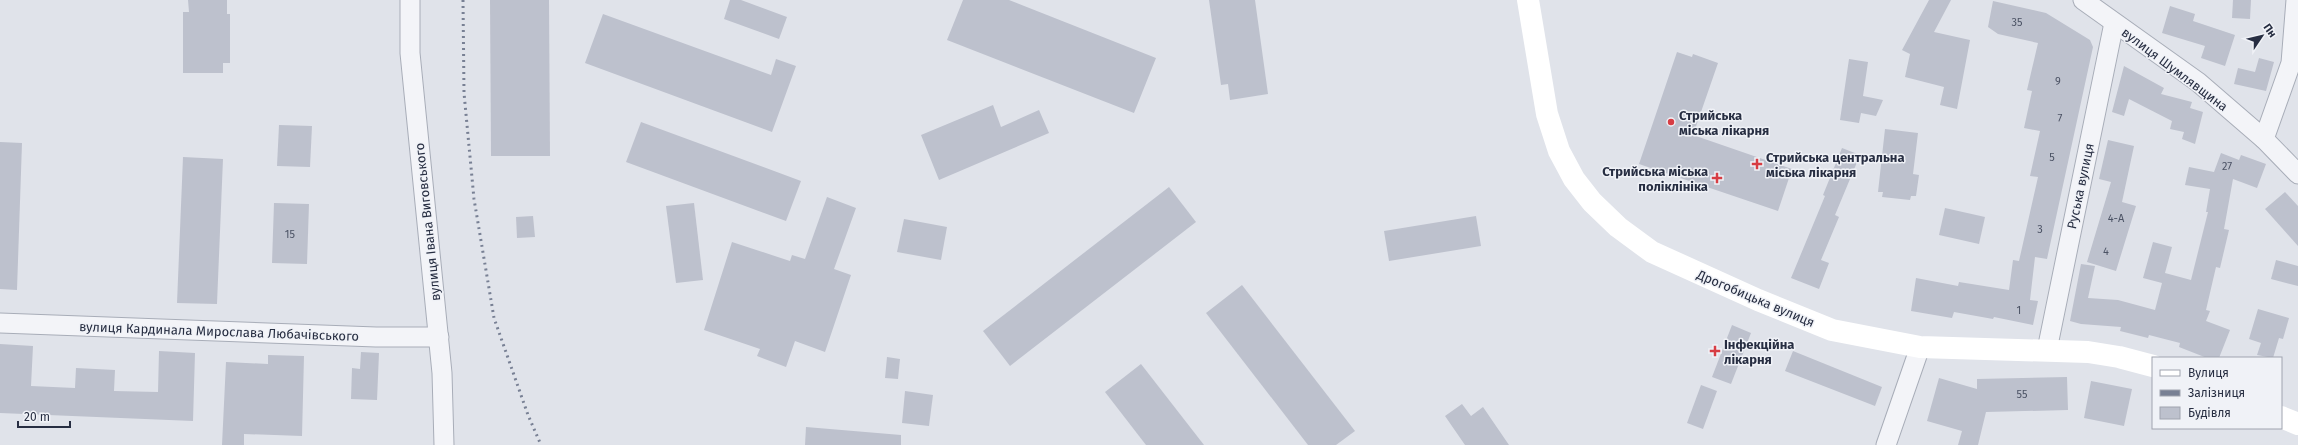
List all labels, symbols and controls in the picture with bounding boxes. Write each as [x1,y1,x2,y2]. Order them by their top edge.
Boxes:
house number: 35 [2012,16,2023,29]
north arrow [2242,16,2282,56]
text: Пн [2261,21,2279,40]
street label: вулиця Шумлявщина [2119,25,2231,114]
house number: 9 [2055,75,2061,88]
place label: Стрийська міська лікарня [1679,108,1769,138]
house number: 7 [2058,112,2063,125]
marker: Стрийська міська лікарня [1666,117,1676,127]
street label: вулиця Івана Виговського [412,142,443,302]
street label: Руська вулиця [2064,142,2097,230]
place label: Стрийська центральна міська лікарня [1766,150,1905,180]
house number: 5 [2049,151,2055,164]
marker: Стрийська центральна міська лікарня [1751,158,1763,170]
house number: 27 [2222,160,2232,173]
place label: Стрийська міська поліклініка [1602,164,1708,194]
marker: Стрийська міська поліклініка [1711,172,1723,184]
house number: 4-А [2108,212,2125,225]
house number: 3 [2037,223,2043,236]
house number: 15 [285,228,296,241]
house number: 4 [2103,245,2109,258]
street label: Дрогобицька вулиця [1694,266,1817,330]
house number: 1 [2017,304,2021,317]
street label: вулиця Кардинала Мирослава Любачівського [79,319,359,344]
place label: Інфекційна лікарня [1724,337,1794,367]
marker: Інфекційна лікарня [1709,345,1721,357]
legend [2152,357,2282,429]
text: Вулиця [2188,366,2229,380]
text: Залізниця [2188,386,2245,400]
house number: 55 [2017,388,2028,401]
scale bar [18,403,70,429]
text: Будівля [2188,406,2231,420]
text: 20 m [24,410,50,424]

